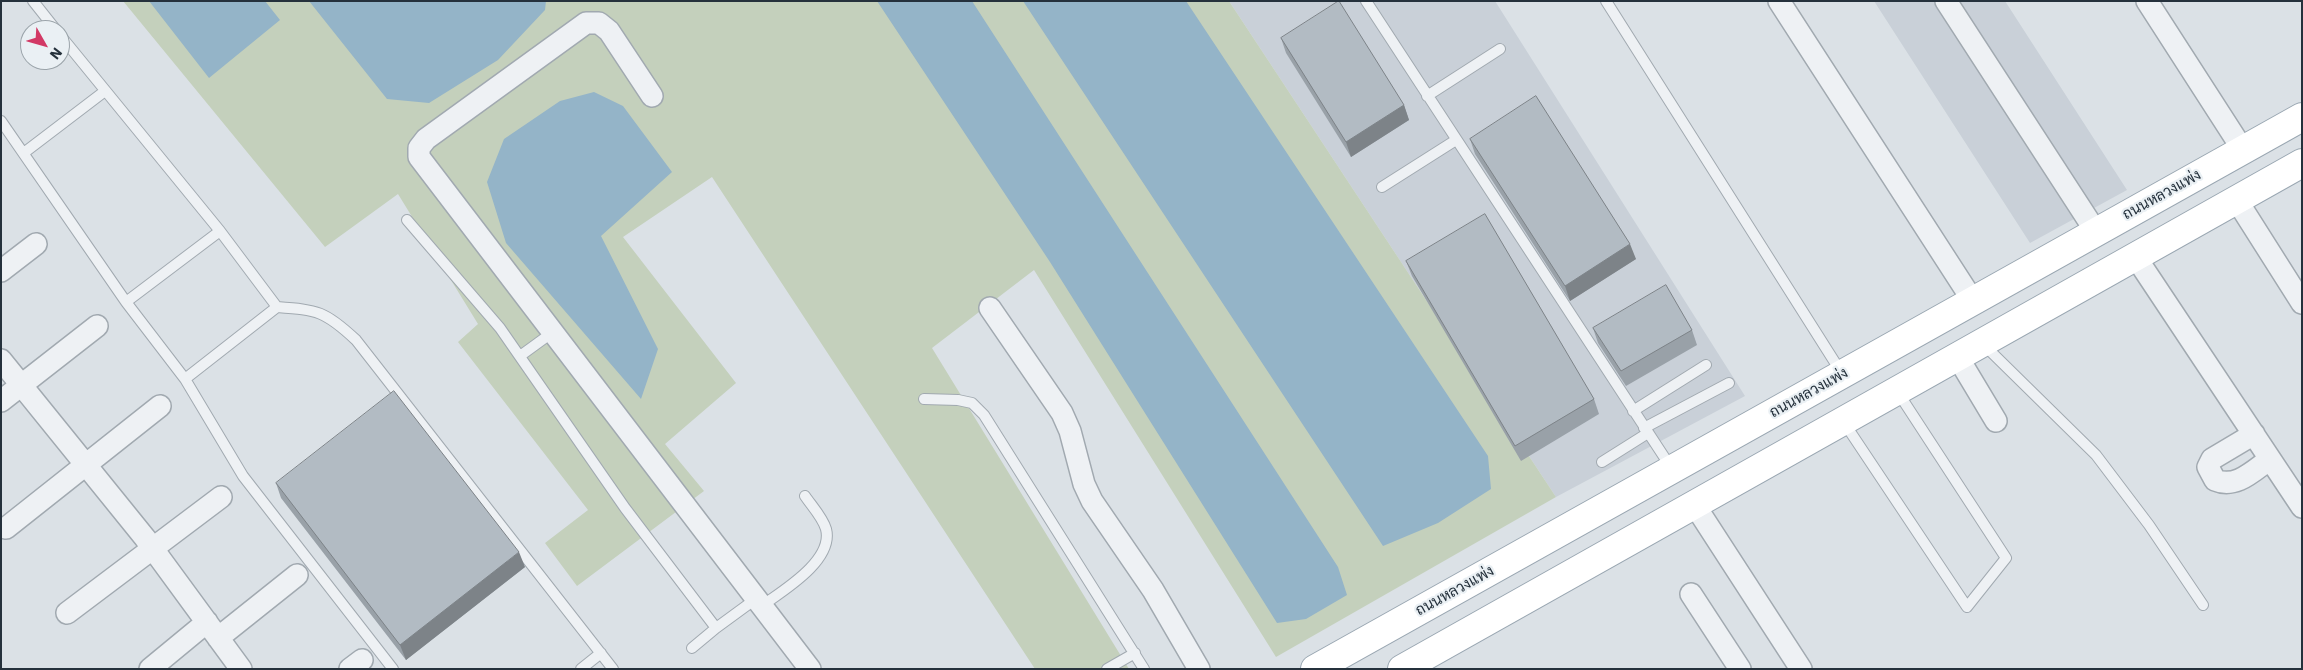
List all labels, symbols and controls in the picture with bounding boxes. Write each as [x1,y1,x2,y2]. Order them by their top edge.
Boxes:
north arrow [20,20,70,70]
text: N [46,44,66,63]
street label: ถนนหลวงแพ่ง [2120,166,2204,224]
street label: ถนนหลวงแพ่ง [1767,364,1851,422]
street label: ถนนหลวงแพ่ง [1413,562,1497,620]

